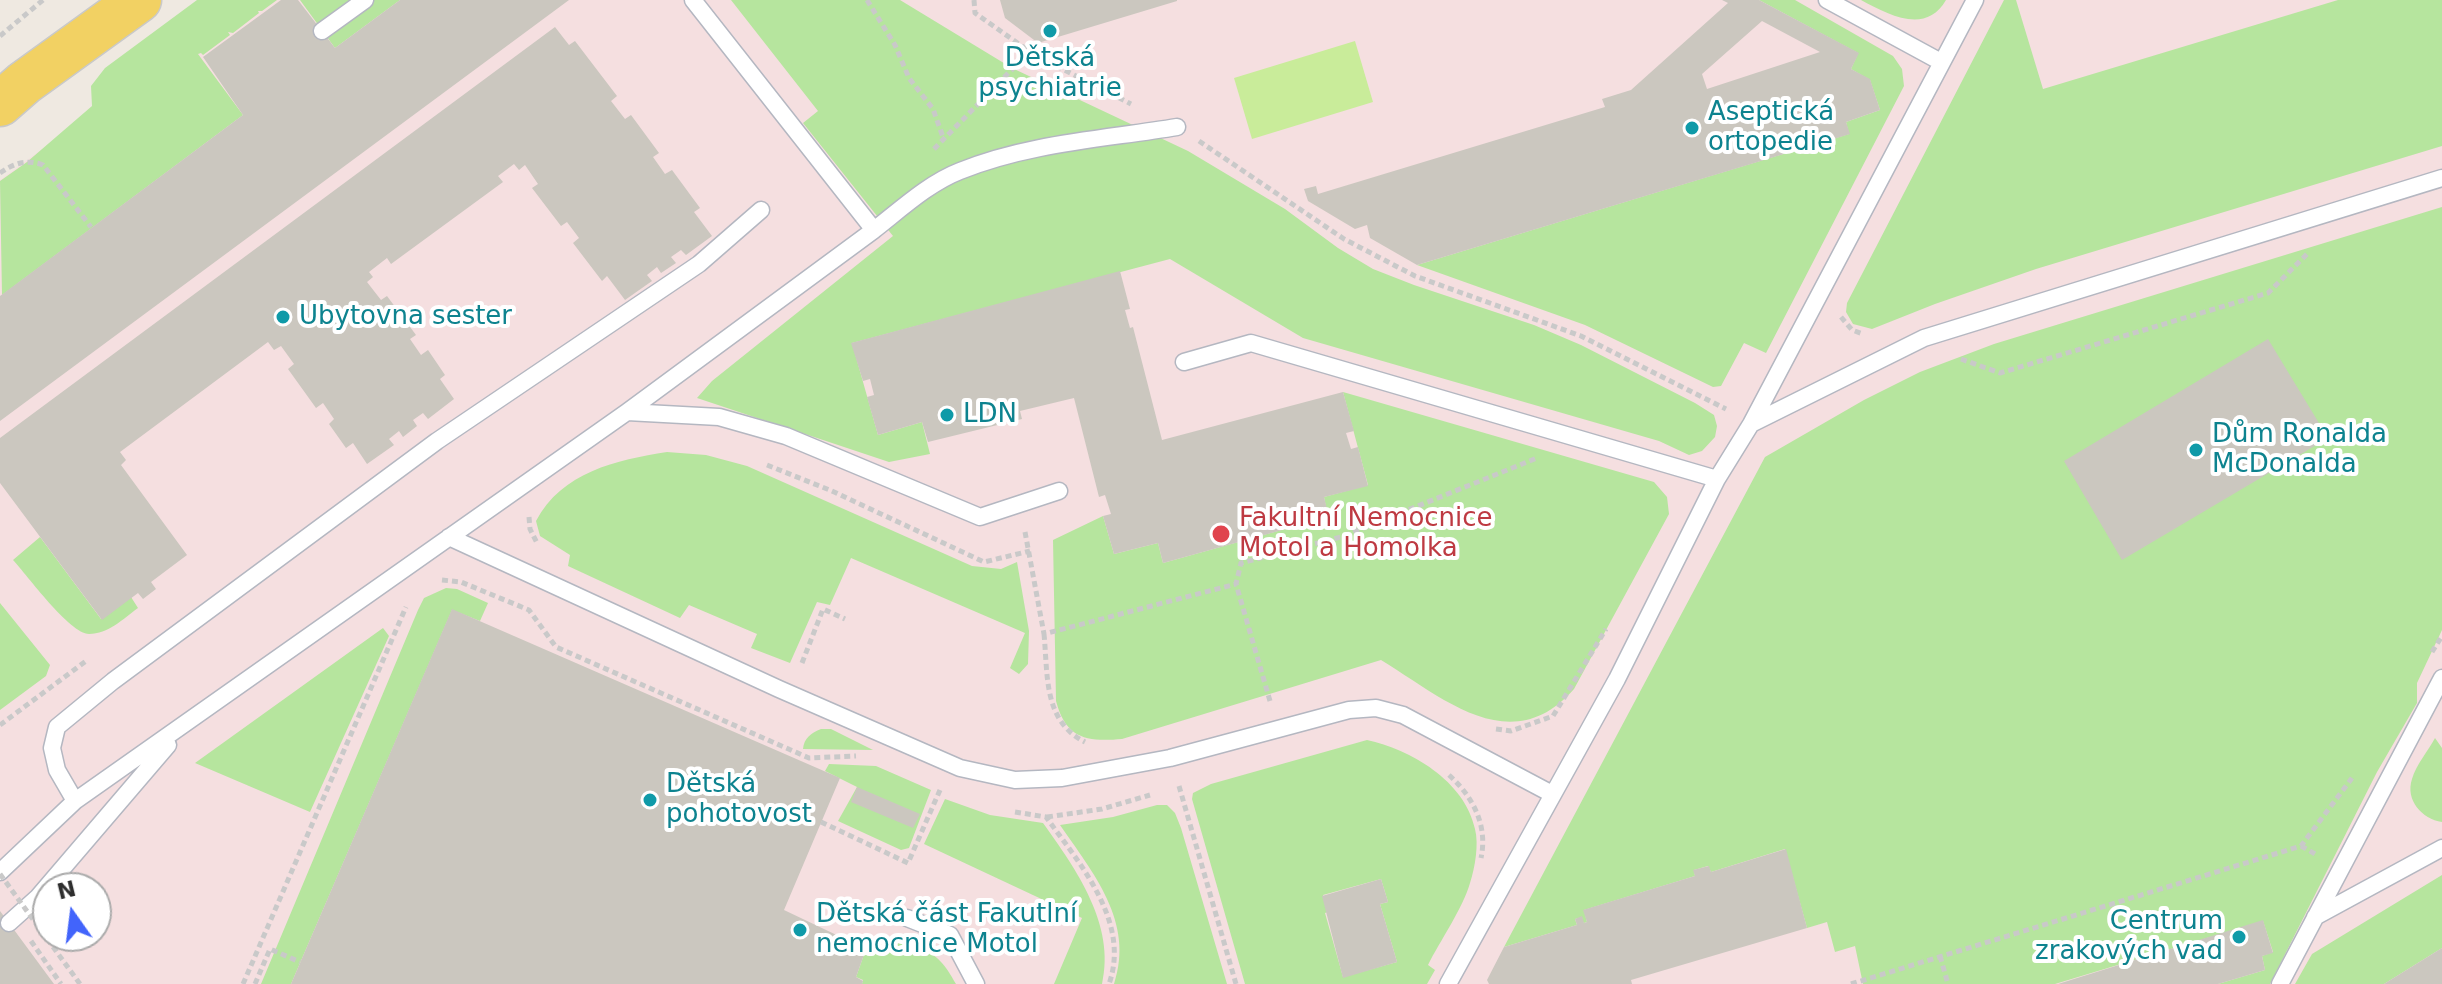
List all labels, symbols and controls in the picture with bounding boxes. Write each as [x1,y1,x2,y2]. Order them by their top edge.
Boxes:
marker: Dětská psychiatrie [1041,22,1059,40]
place label: Dětská psychiatrie [978,43,1122,104]
place label: Aseptická ortopedie [1708,97,1834,158]
marker: Aseptická ortopedie [1683,119,1701,137]
place label: Ubytovna sester [299,301,512,333]
marker: Ubytovna sester [274,308,292,326]
place label: LDN [963,399,1017,431]
marker: LDN [938,406,956,424]
place label: Dům Ronalda McDonalda [2212,419,2387,480]
marker: Dům Ronalda McDonalda [2187,441,2205,459]
place label: Fakultní Nemocnice Motol a Homolka [1239,503,1493,564]
marker: Fakultní Nemocnice Motol a Homolka [1210,523,1232,545]
place label: Dětská pohotovost [666,769,812,830]
marker: Dětská pohotovost [641,791,659,809]
north arrow [32,872,112,952]
text: N [55,876,79,905]
place label: Dětská část Fakutlní nemocnice Motol [816,899,1077,960]
place label: Centrum zrakových vad [2035,906,2223,968]
marker: Dětská část Fakutlní nemocnice Motol [791,921,809,939]
marker: Centrum zrakových vad [2230,928,2248,946]

